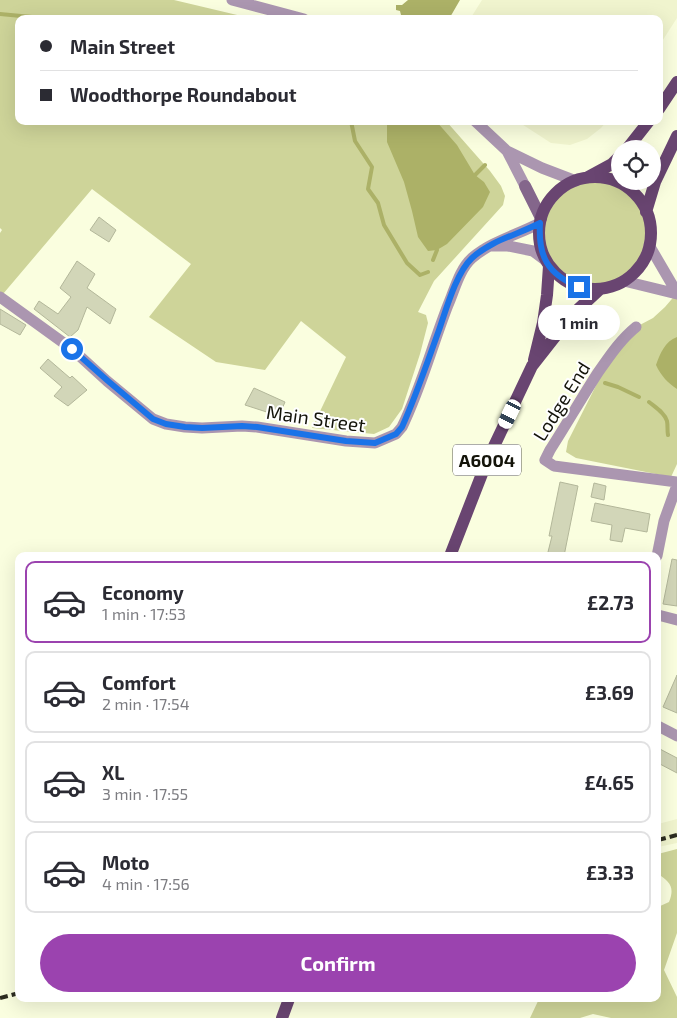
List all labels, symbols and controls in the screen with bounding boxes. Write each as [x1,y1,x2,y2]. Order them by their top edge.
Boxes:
text: Main Street [70,35,175,58]
text: Woodthorpe Roundabout [70,83,297,106]
map controls [611,140,661,190]
button: locate [611,140,661,190]
route end [568,276,590,298]
callout: 1 min [538,304,620,340]
text: 1 min [560,313,598,332]
route start [61,338,83,360]
street label: Lodge End [528,357,594,445]
car [496,397,523,431]
street label: Main Street [265,400,367,436]
road number: A6004 [453,444,521,476]
icon: car [42,580,87,625]
text: Economy [102,581,184,604]
text: £2.73 [587,591,634,614]
text: 1 min · 17:53 [102,604,186,623]
icon: car [42,670,87,715]
text: Comfort [102,671,176,694]
text: £3.69 [585,681,634,704]
text: 2 min · 17:54 [102,694,190,713]
icon: car [42,760,87,805]
text: XL [102,761,124,784]
text: £4.65 [584,771,634,794]
text: 3 min · 17:55 [102,784,188,803]
icon: car [42,850,87,895]
text: Moto [102,851,150,874]
text: £3.33 [586,861,634,884]
text: 4 min · 17:56 [102,874,190,893]
button: Confirm [40,934,636,992]

